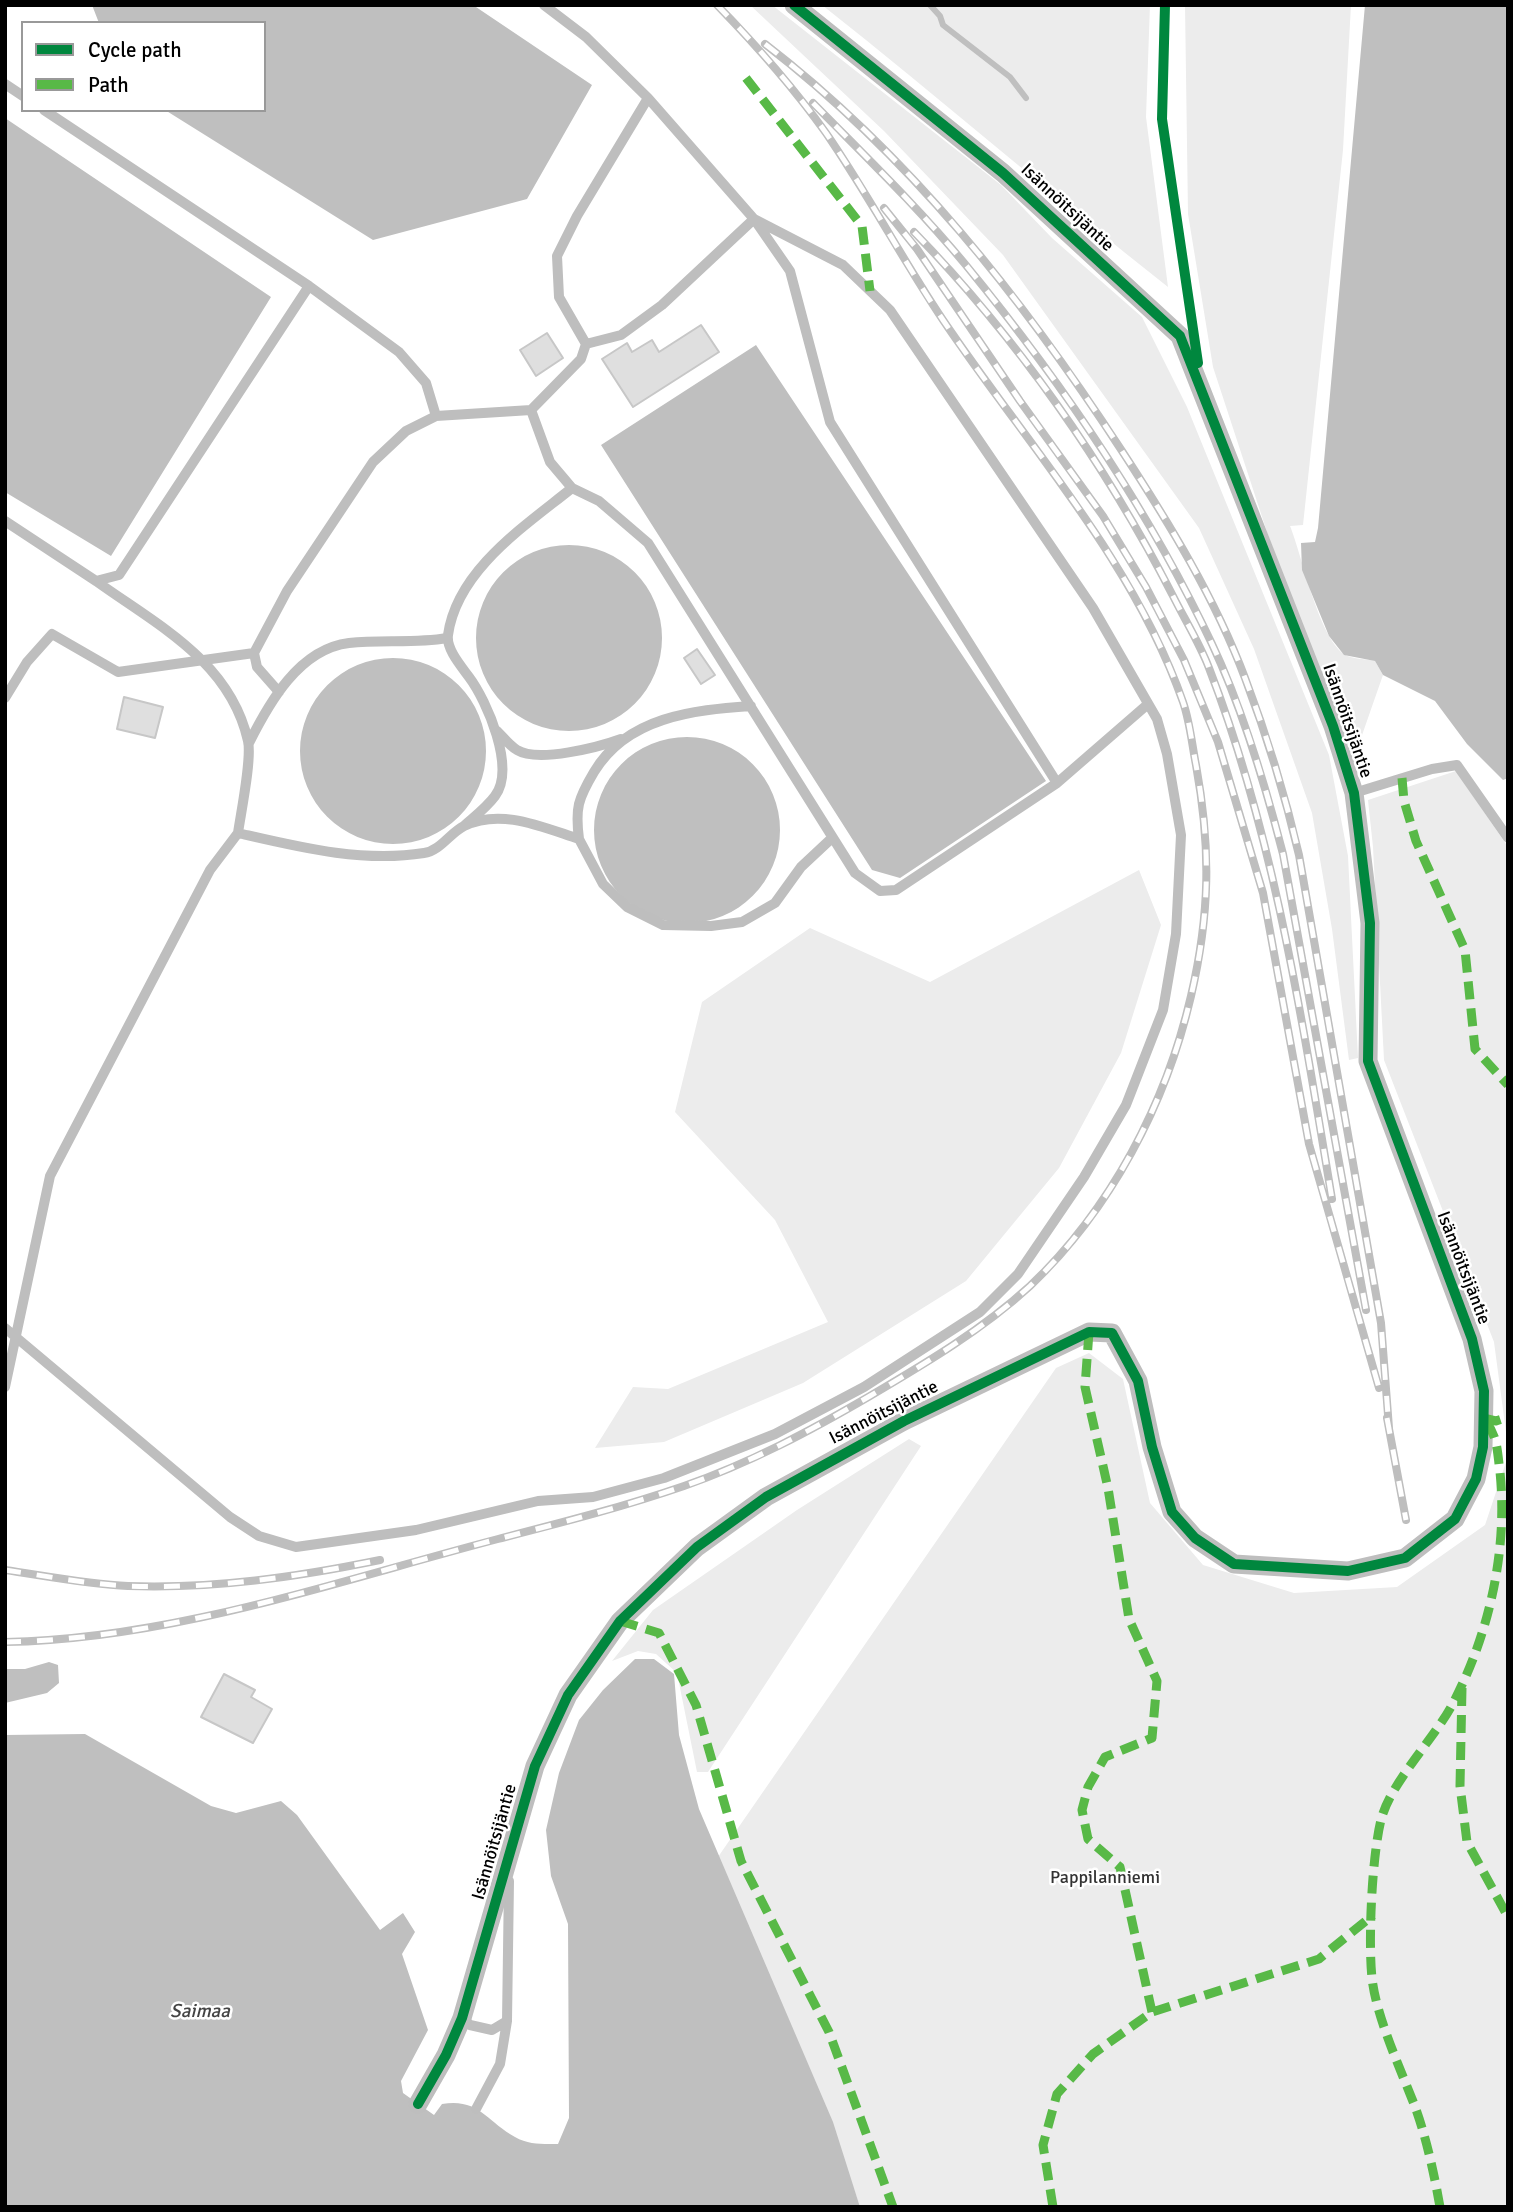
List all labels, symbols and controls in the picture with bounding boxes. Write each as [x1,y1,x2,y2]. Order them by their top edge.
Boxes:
legend [21,21,266,112]
text: Cycle path [88,37,182,63]
text: Path [88,72,129,98]
street label: Isännöitsijäntie [1016,159,1118,257]
street label: Isännöitsijäntie [1317,661,1377,781]
street label: Isännöitsijäntie [1432,1208,1494,1328]
street label: Isännöitsijäntie [826,1376,942,1450]
street label: Isännöitsijäntie [468,1782,522,1902]
park label: Pappilanniemi [1050,1867,1160,1889]
water label: Saimaa [170,2001,230,2023]

